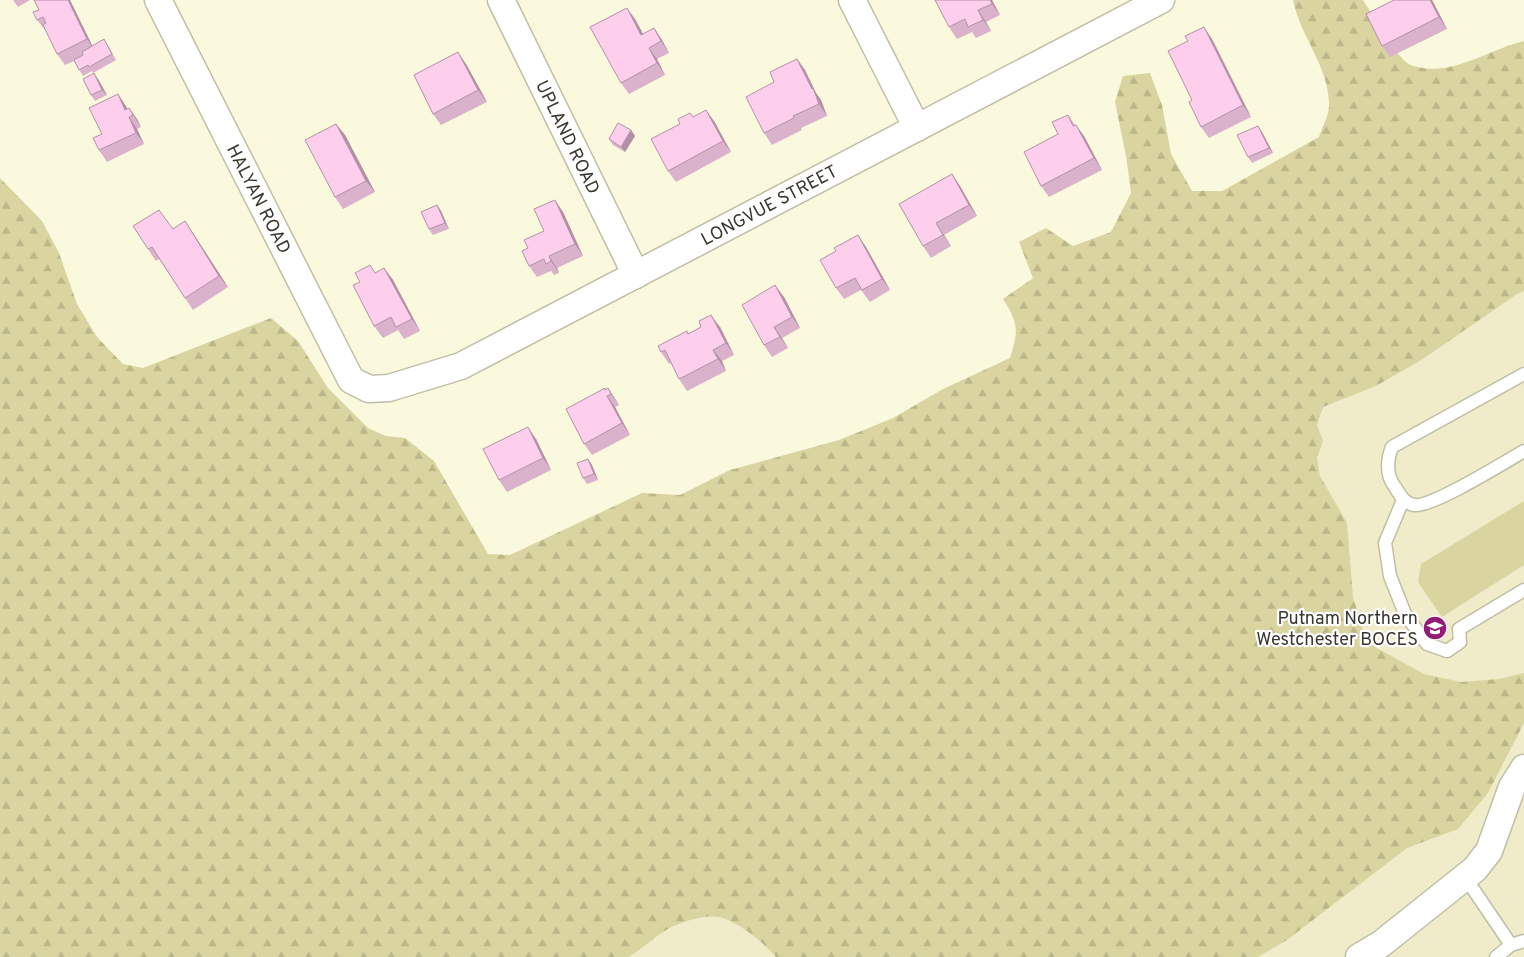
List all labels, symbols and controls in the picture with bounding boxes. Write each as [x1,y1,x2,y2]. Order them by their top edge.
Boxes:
street label: UPLAND ROAD [529,77,604,198]
street label: HALYAN ROAD [220,141,295,258]
street label: LONGVUE STREET [697,161,842,252]
place label: Putnam Northern Westchester BOCES [1256,608,1418,652]
school or university icon: Putnam Northern Westchester BOCES [1422,615,1448,641]

